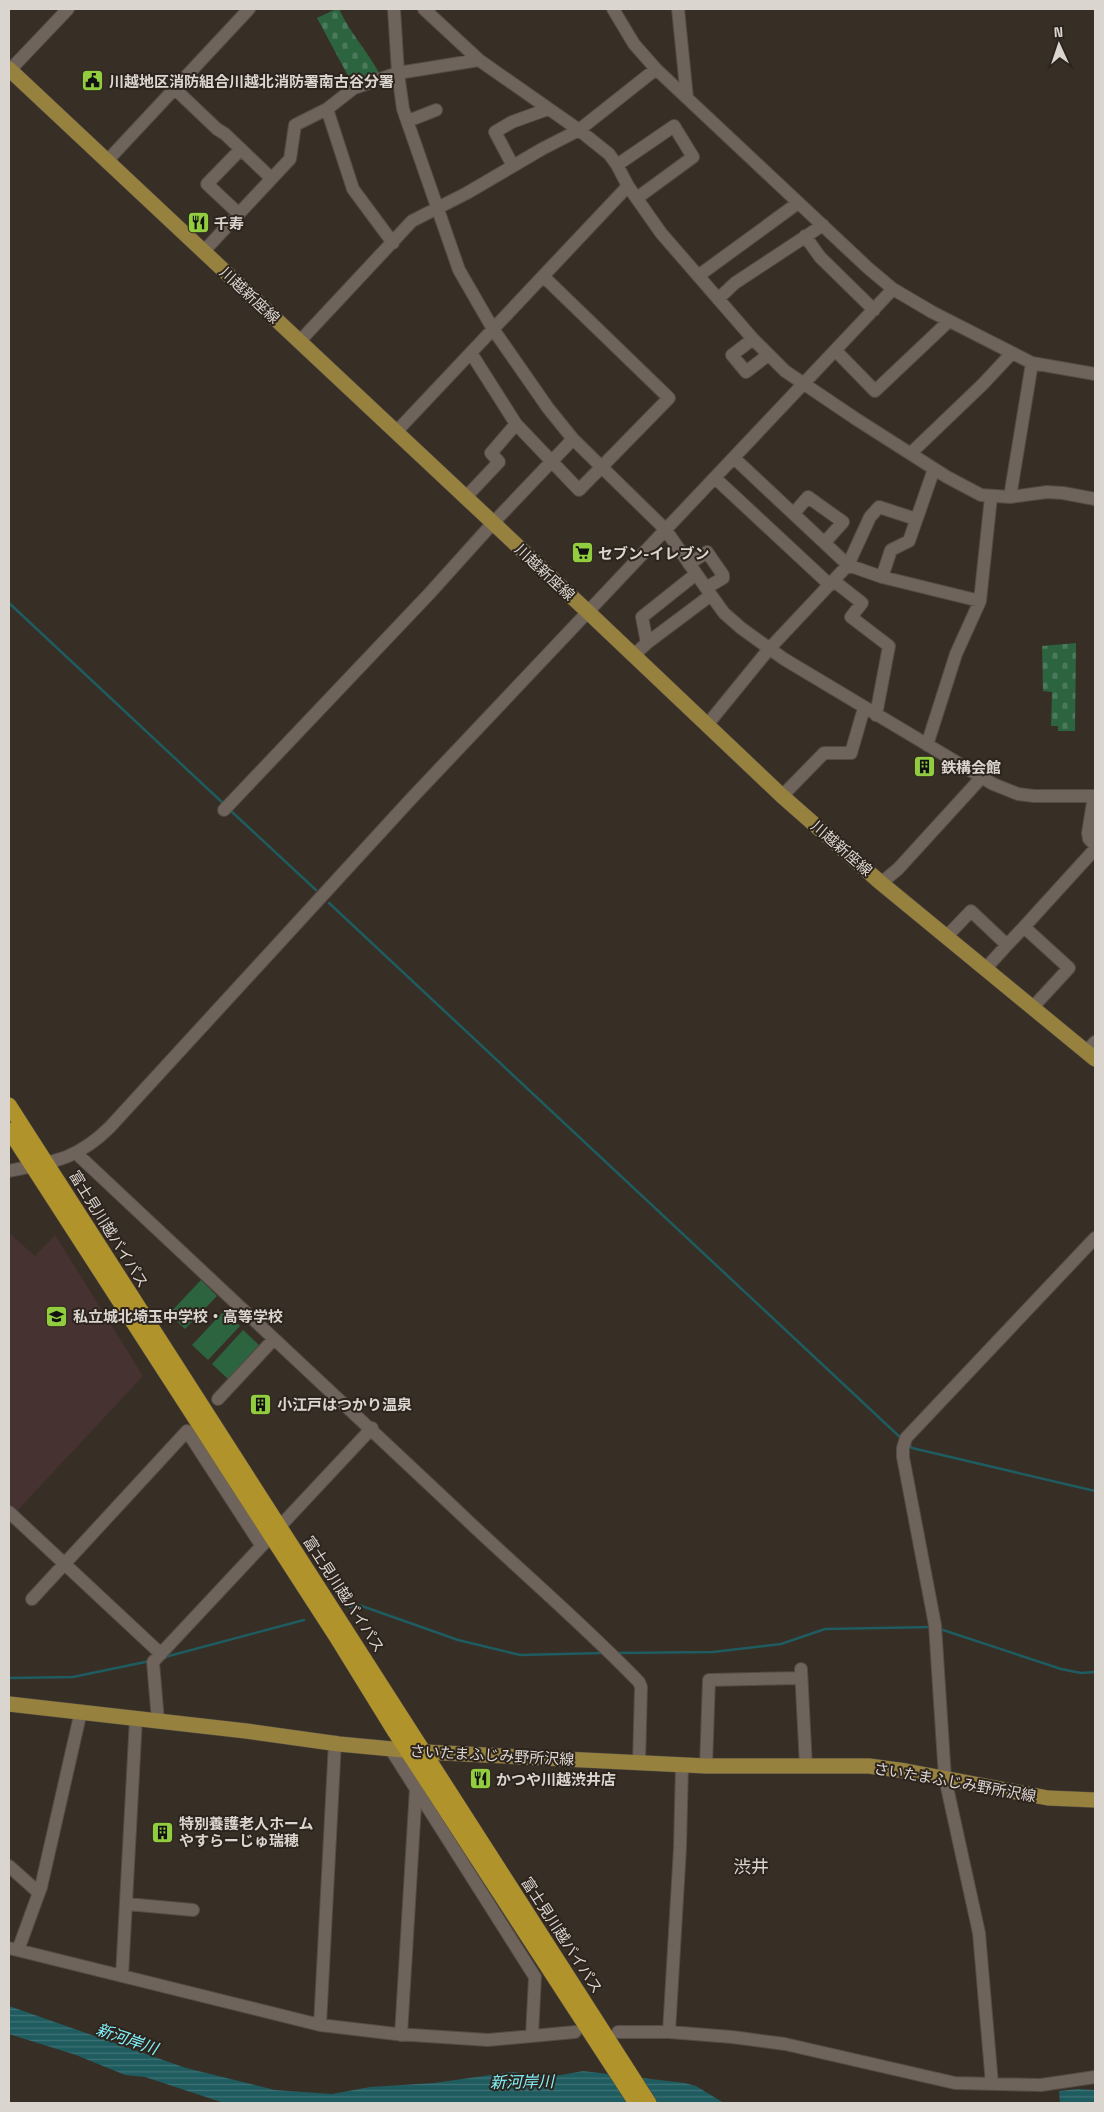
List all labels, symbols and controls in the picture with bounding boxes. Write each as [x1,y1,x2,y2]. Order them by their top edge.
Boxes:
north arrow [1034,20,1084,70]
text: N [1053,23,1063,41]
public building icon: 川越地区消防組合川越北消防署南古谷分署 [81,69,105,93]
place label: 川越地区消防組合川越北消防署南古谷分署 [109,72,394,91]
restaurant icon: 千寿 [186,211,210,235]
place label: 千寿 [214,214,244,233]
street label: 川越新座線 [216,262,284,328]
street label: 川越新座線 [511,539,579,605]
supermarket icon: セブン-イレブン [570,541,594,565]
place label: セブン-イレブン [598,544,709,563]
building icon: 鉄構会館 [913,755,937,779]
place label: 鉄構会館 [941,758,1001,777]
street label: 川越新座線 [807,816,877,880]
street label: 富士見川越バイパス [65,1167,153,1291]
school or university icon: 私立城北埼玉中学校・高等学校 [45,1304,69,1328]
place label: 私立城北埼玉中学校・高等学校 [73,1307,283,1326]
building icon: 小江戸はつかり温泉 [249,1392,273,1416]
place label: 小江戸はつかり温泉 [277,1395,412,1414]
street label: 富士見川越バイパス [299,1532,389,1656]
street label: さいたまふじみ野所沢線 [409,1741,575,1769]
street label: さいたまふじみ野所沢線 [872,1758,1038,1806]
restaurant icon: かつや川越渋井店 [468,1767,492,1791]
place label: かつや川越渋井店 [496,1770,616,1789]
place label: 特別養護老人ホーム やすらーじゅ瑞穂 [179,1814,314,1850]
building icon: 特別養護老人ホーム やすらーじゅ瑞穂 [151,1820,175,1844]
district label: 渋井 [733,1855,769,1878]
street label: 富士見川越バイパス [517,1873,607,1997]
water label: 新河岸川 [93,2019,163,2060]
water label: 新河岸川 [490,2071,556,2093]

